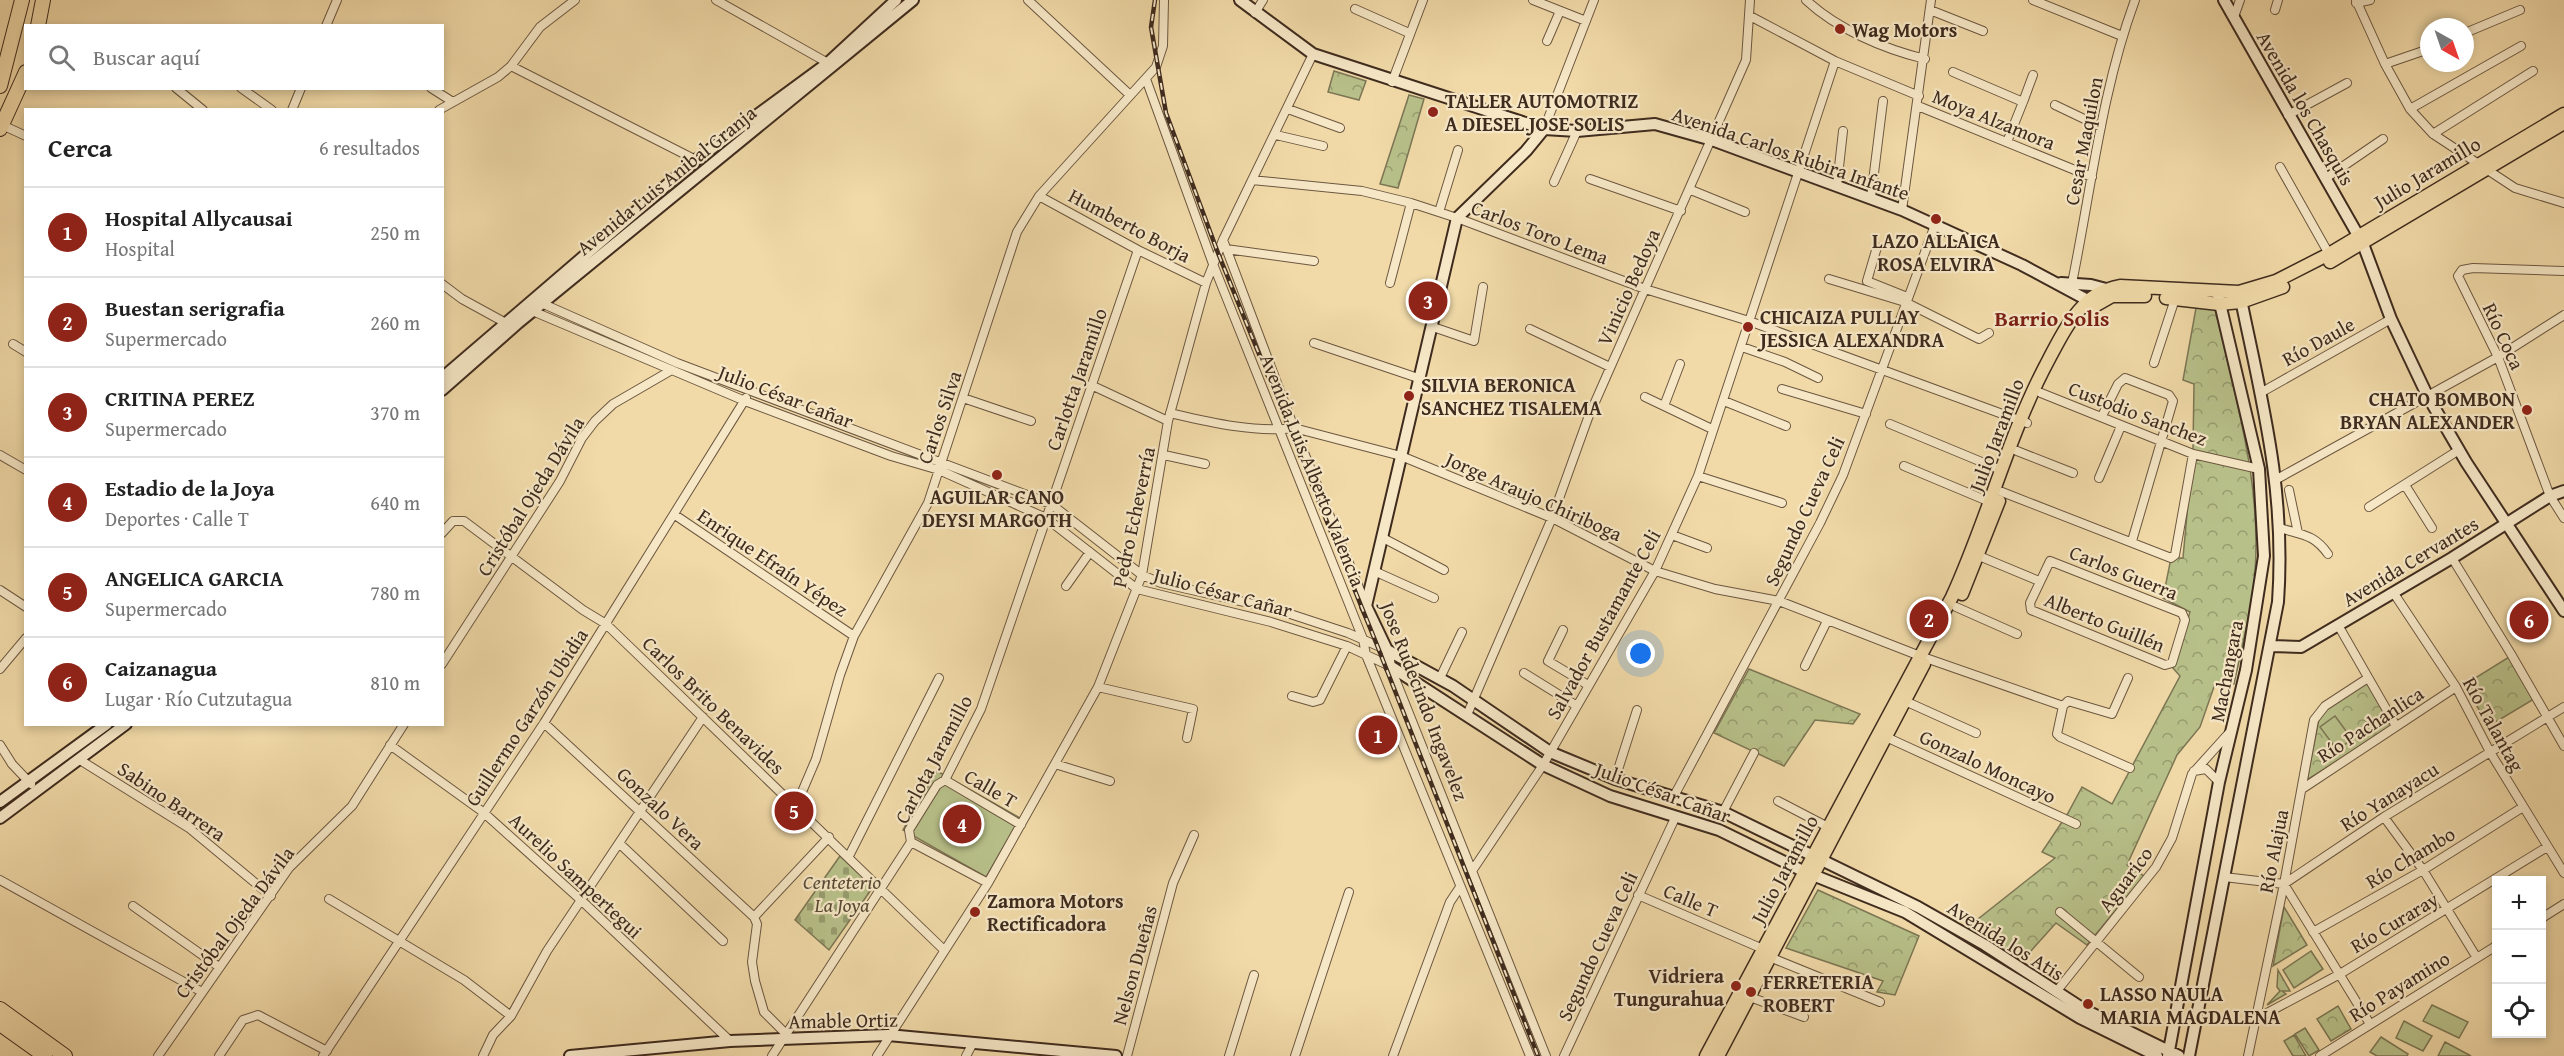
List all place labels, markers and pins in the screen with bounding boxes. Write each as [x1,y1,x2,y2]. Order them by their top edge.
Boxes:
place label: Wag Motors [1852,15,1957,44]
marker: Wag Motors [1833,22,1847,36]
place label: TALLER AUTOMOTRIZ A DIESEL JOSE SOLIS [1445,86,1638,138]
marker: TALLER AUTOMOTRIZ A DIESEL JOSE SOLIS [1426,105,1440,119]
marker: LAZO ALLAICA ROSA ELVIRA [1929,212,1943,226]
place label: LAZO ALLAICA ROSA ELVIRA [1872,226,2000,278]
pin: 3 [1408,278,1448,324]
place label: CHICAIZA PULLAY JESSICA ALEXANDRA [1757,302,1944,354]
marker: CHICAIZA PULLAY JESSICA ALEXANDRA [1741,320,1755,334]
place label: SILVIA BERONICA SANCHEZ TISALEMA [1421,370,1602,422]
place label: CHATO BOMBON BRYAN ALEXANDER [2340,384,2516,436]
marker: SILVIA BERONICA SANCHEZ TISALEMA [1402,389,1416,403]
marker: CHATO BOMBON BRYAN ALEXANDER [2520,403,2534,417]
marker: AGUILAR CANO DEYSI MARGOTH [990,468,1004,482]
place label: AGUILAR CANO DEYSI MARGOTH [922,482,1072,534]
pin: 2 [1910,596,1948,642]
pin: 6 [2510,598,2548,642]
pin: 1 [1358,712,1398,758]
pin: 5 [774,788,814,834]
pin: 4 [942,802,982,846]
place label: Zamora Motors Rectificadora [987,886,1124,938]
marker: Zamora Motors Rectificadora [968,905,982,919]
place label: Vidriera Tungurahua [1614,961,1725,1013]
place label: FERRETERIA ROBERT [1763,967,1874,1019]
marker: Vidriera Tungurahua [1729,979,1743,993]
place label: LASSO NAULA MARIA MAGDALENA [2100,979,2281,1031]
marker: FERRETERIA ROBERT [1744,985,1758,999]
marker: LASSO NAULA MARIA MAGDALENA [2081,997,2095,1011]

